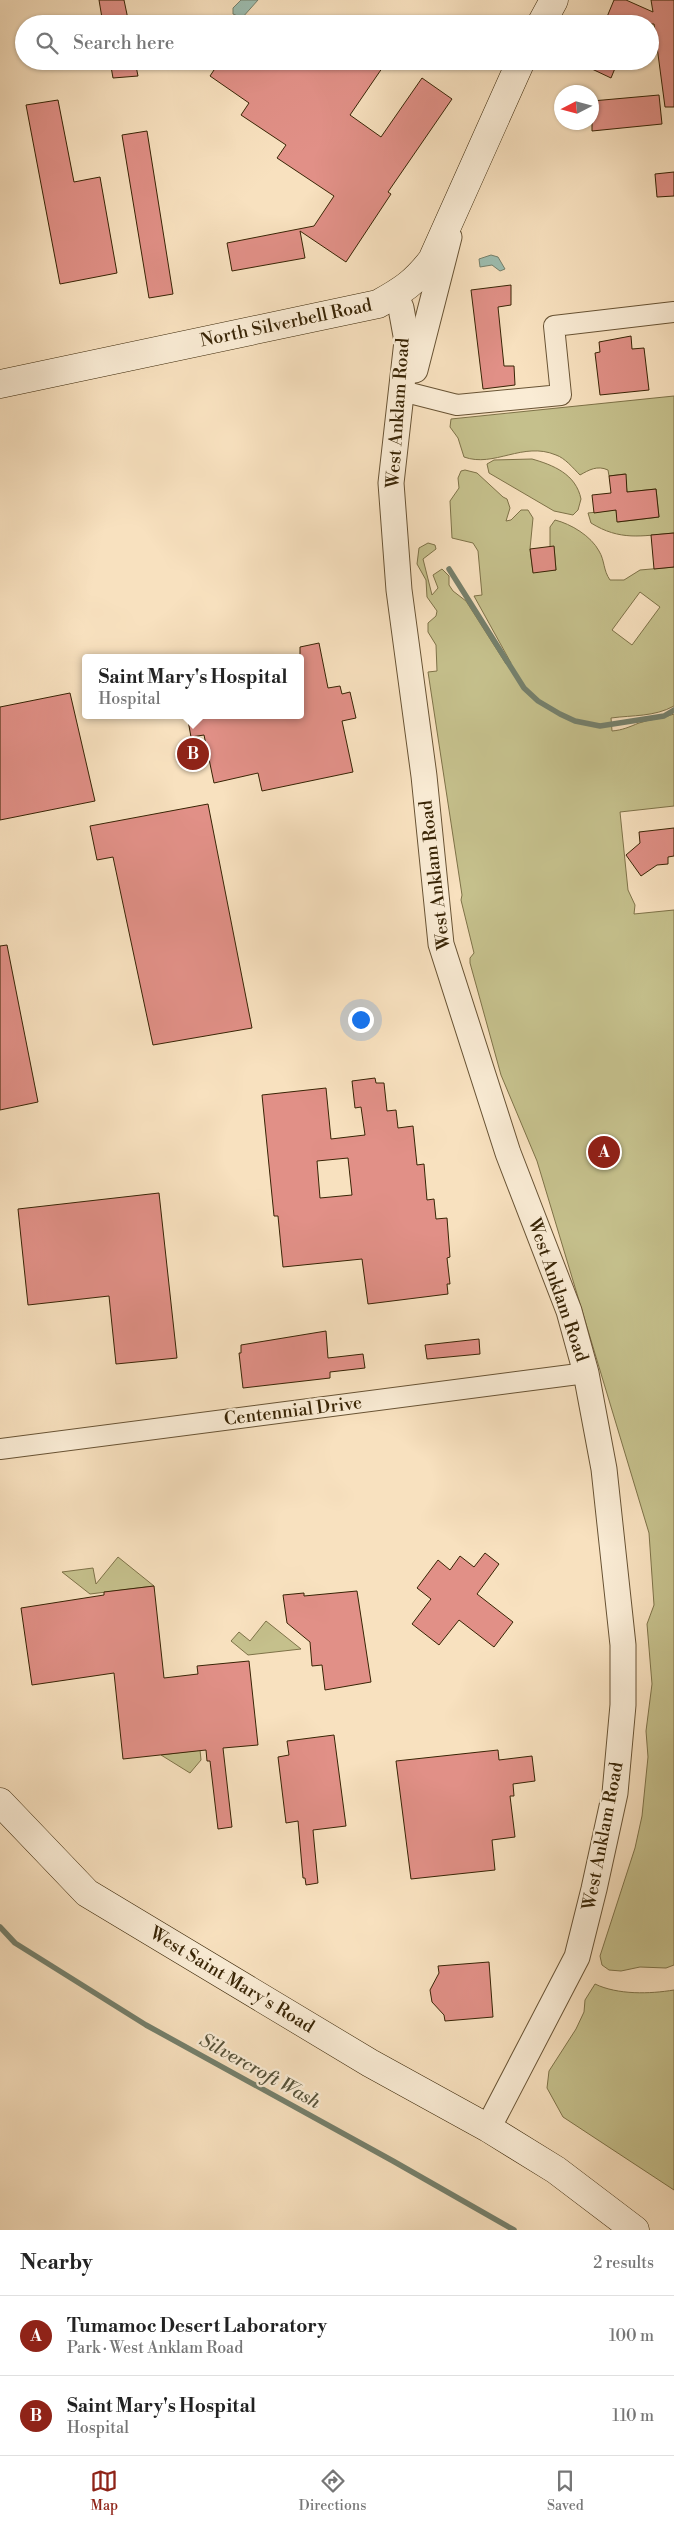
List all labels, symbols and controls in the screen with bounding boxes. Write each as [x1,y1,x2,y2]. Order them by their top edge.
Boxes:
search box [15,15,659,70]
icon: search [33,29,61,57]
text: Search here [73,31,174,55]
north arrow [554,85,599,130]
street label: North Silverbell Road [198,293,375,352]
street label: West Anklam Road [381,336,415,490]
popup [82,654,304,719]
text: Saint Mary's Hospital [99,665,288,689]
text: Hospital [99,689,160,709]
pin: B [177,735,209,773]
street label: West Anklam Road [414,798,456,952]
your location [348,1007,374,1033]
pin: A [588,1133,620,1171]
street label: West Anklam Road [522,1214,594,1366]
street label: Centennial Drive [223,1391,363,1431]
street label: West Anklam Road [577,1759,629,1913]
street label: West Saint Mary's Road [145,1921,319,2039]
water label: Silvercroft Wash [195,2028,325,2114]
text: Nearby [20,2250,93,2276]
text: 2 results [593,2253,654,2273]
text: Tumamoc Desert Laboratory [67,2314,327,2338]
text: A [30,2326,42,2346]
text: 100 m [609,2326,654,2346]
text: Park · West Anklam Road [67,2338,243,2358]
text: Saint Mary's Hospital [67,2394,256,2418]
text: B [30,2406,42,2426]
text: 110 m [612,2406,654,2426]
text: Hospital [67,2418,129,2438]
tab: Map [90,2467,118,2515]
tab: Directions [299,2467,366,2515]
tab: Saved [547,2467,584,2515]

